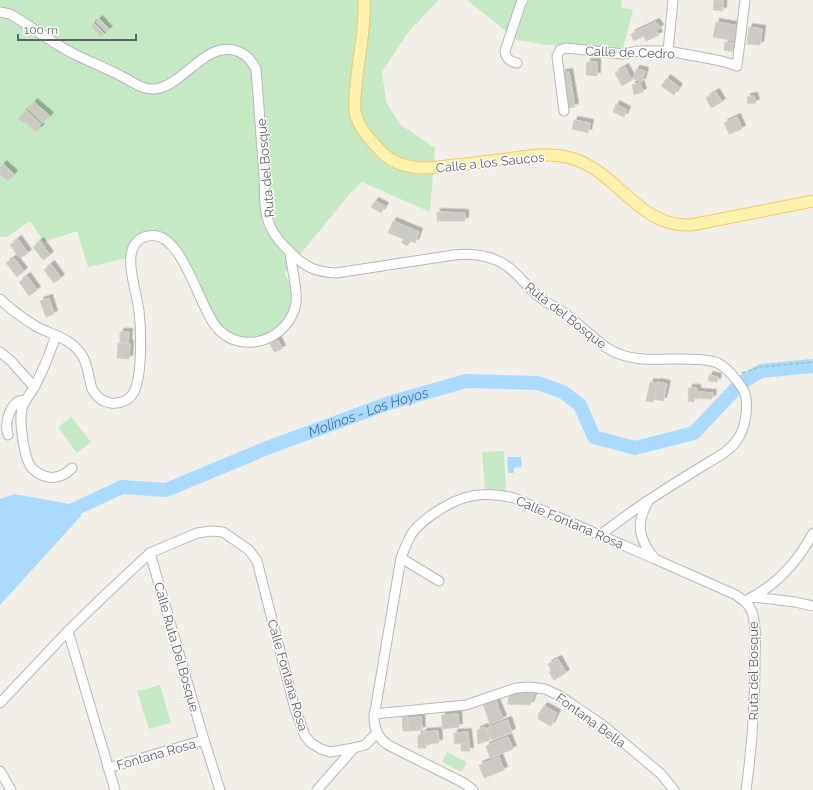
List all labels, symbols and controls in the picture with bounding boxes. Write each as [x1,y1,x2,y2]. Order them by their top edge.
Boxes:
scale bar [18,16,136,42]
text: 100 m [24,23,58,37]
street label: Calle de Cedro [585,43,675,62]
street label: Ruta del Bosque [254,118,277,218]
street label: Calle a los Saucos [435,149,545,176]
street label: Ruta del Bosque [522,279,610,352]
water label: Molinos - Los Hoyos [306,384,431,440]
street label: Calle Fontana Rosa [514,493,626,552]
street label: Calle Ruta Del Bosque [151,581,202,714]
street label: Calle Fontana Rosa [264,618,311,733]
street label: Ruta del Bosque [746,621,761,721]
street label: Fontana Bella [553,690,628,751]
street label: Fontana Rosa [115,736,197,773]

